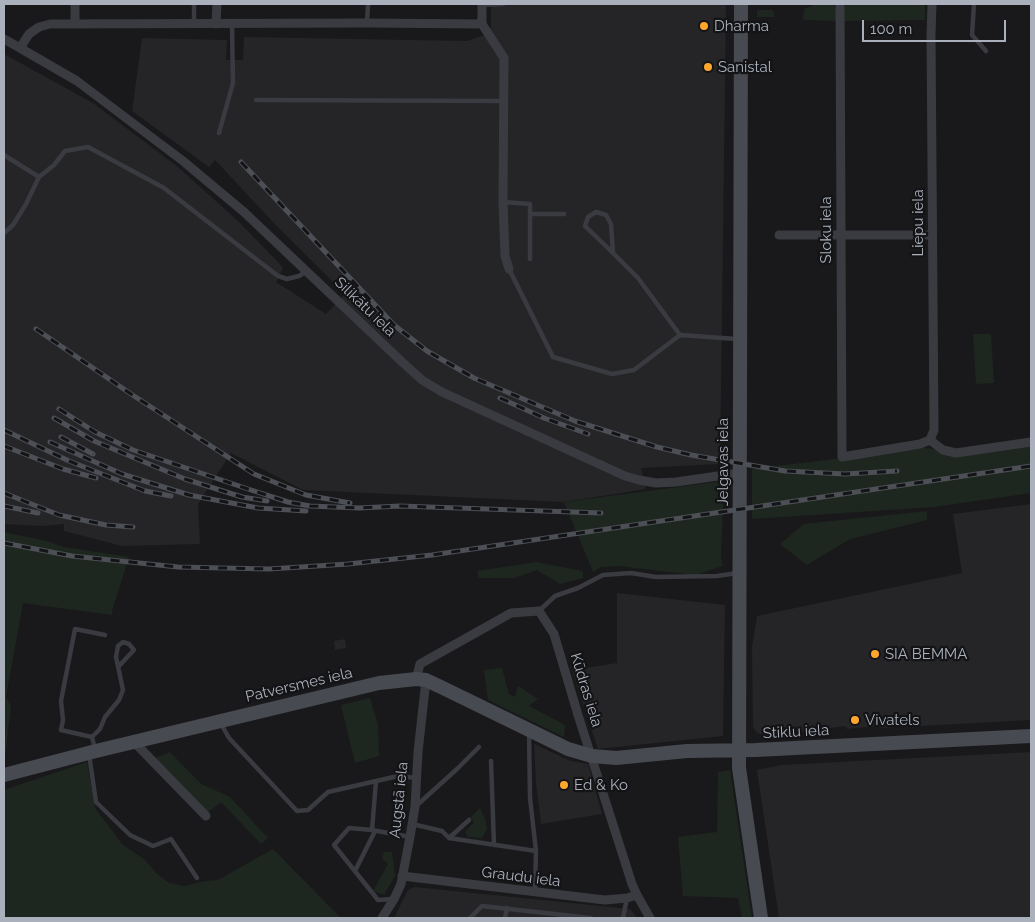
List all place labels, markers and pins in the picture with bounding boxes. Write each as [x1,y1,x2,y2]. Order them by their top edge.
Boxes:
place label: Dharma [714,17,769,35]
marker: Dharma [698,20,710,32]
place label: Sanistal [718,58,772,76]
marker: Sanistal [702,61,714,73]
place label: SIA BEMMA [885,645,967,663]
marker: SIA BEMMA [869,648,881,660]
place label: Vivatels [865,711,919,729]
marker: Vivatels [849,714,861,726]
place label: Ed & Ko [574,776,628,794]
marker: Ed & Ko [558,779,570,791]

